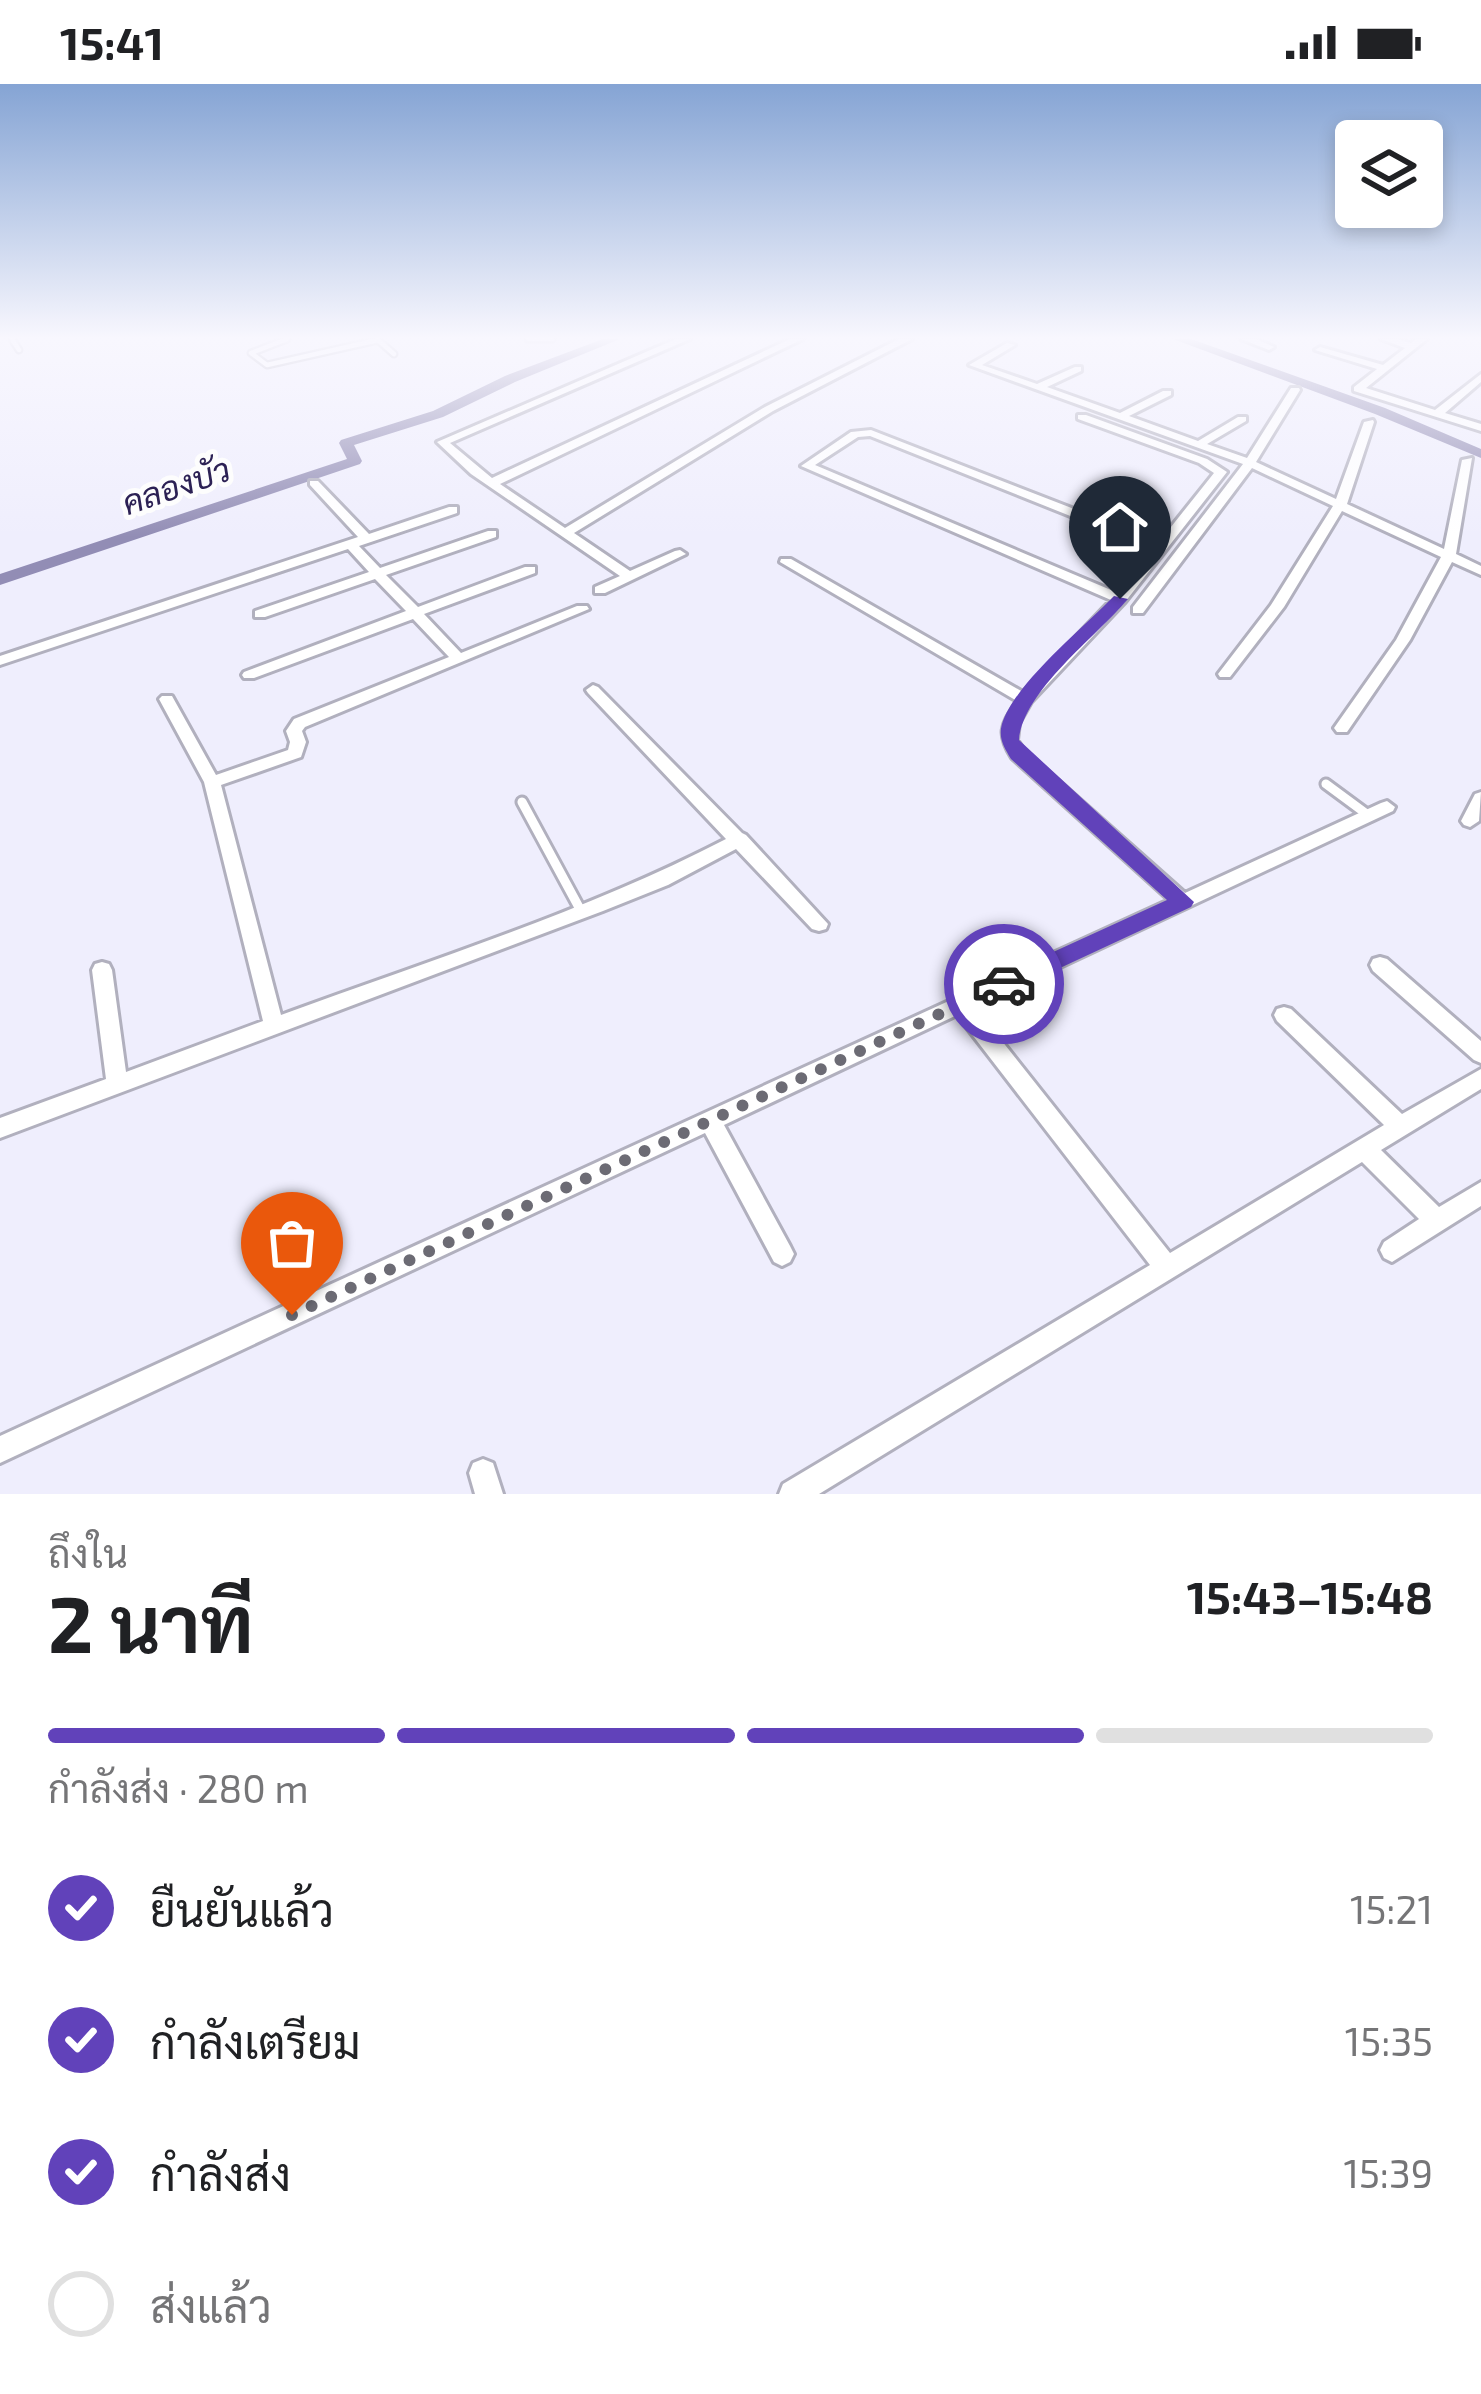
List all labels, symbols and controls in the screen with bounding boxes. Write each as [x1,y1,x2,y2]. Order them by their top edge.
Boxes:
text: 15:41 [60,15,164,69]
map controls [1335,120,1443,228]
button: layers [1335,120,1443,228]
water label: คลองบัว [116,448,235,522]
pin [1069,476,1171,599]
icon: home [1087,494,1153,560]
courier [944,924,1064,1044]
icon: car [971,951,1037,1017]
pin [241,1192,343,1315]
icon: bag [259,1210,325,1276]
text: ถึงใน [48,1529,128,1576]
text: 15:43–15:48 [1187,1569,1433,1623]
text: 2 นาที [48,1575,254,1669]
text: กำลังส่ง · 280 m [48,1764,309,1811]
icon: check [48,1875,114,1941]
text: ยืนยันแล้ว [150,1882,334,1936]
text: 15:21 [1350,1885,1433,1932]
icon: check [48,2007,114,2073]
text: กำลังเตรียม [150,2014,361,2068]
text: 15:35 [1345,2017,1433,2064]
icon: check [48,2139,114,2205]
text: กำลังส่ง [150,2146,291,2200]
text: 15:39 [1343,2149,1433,2196]
text: ส่งแล้ว [150,2278,272,2332]

